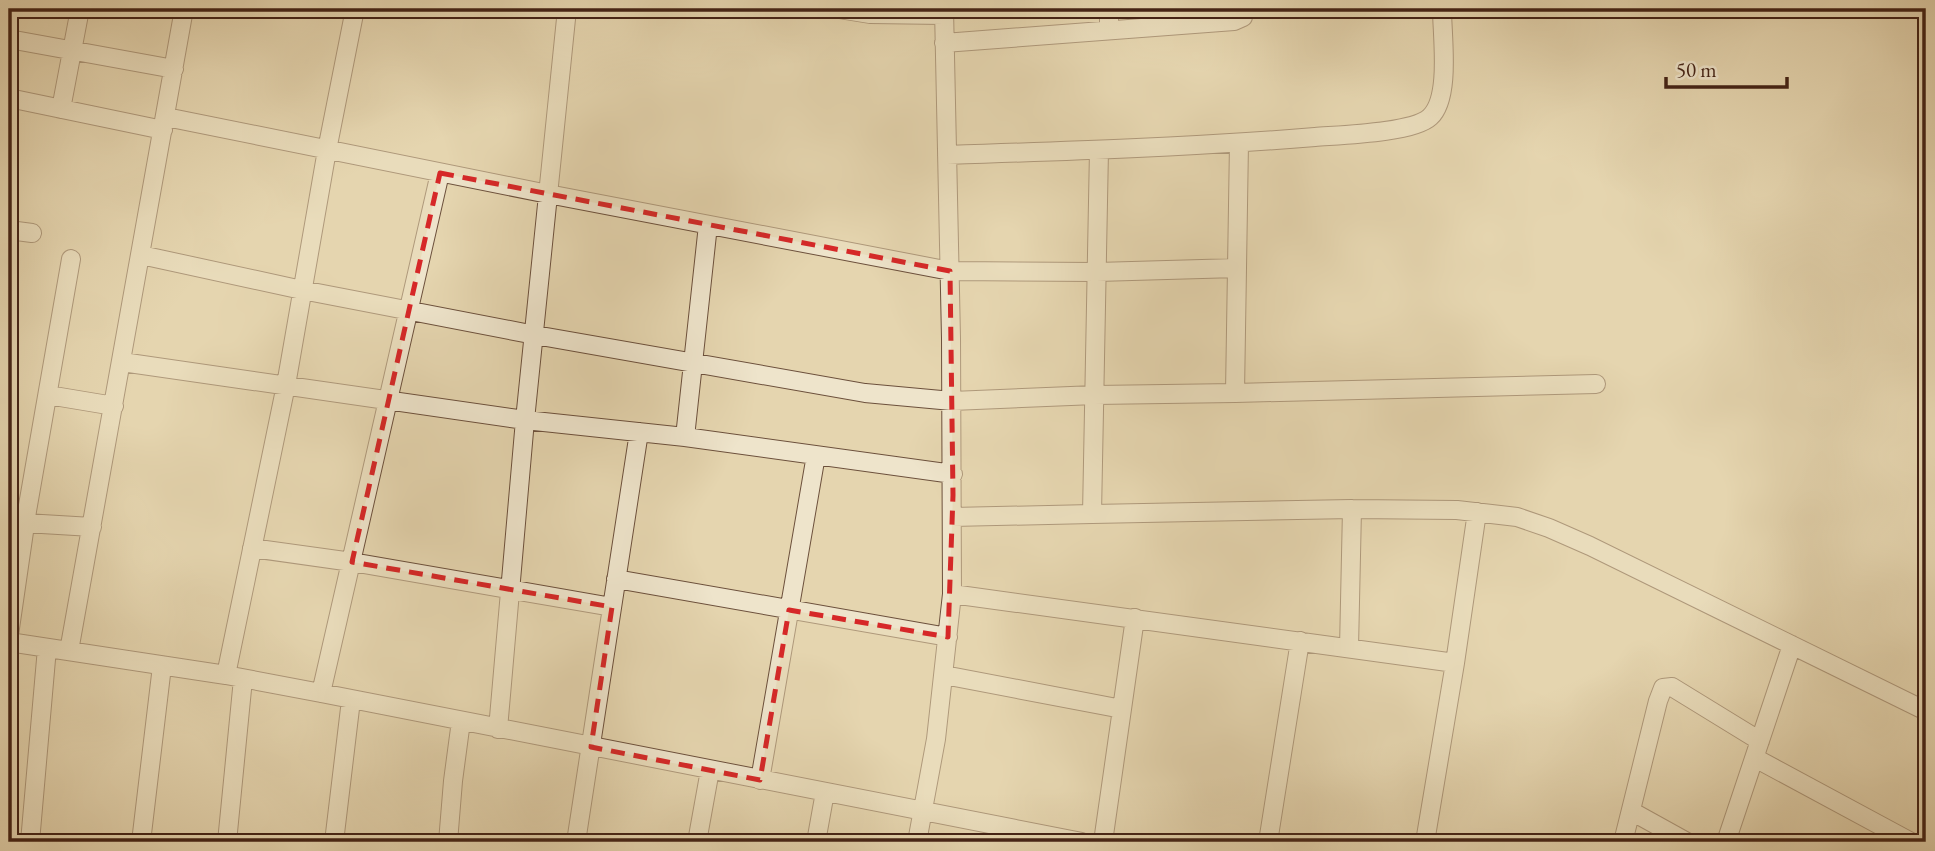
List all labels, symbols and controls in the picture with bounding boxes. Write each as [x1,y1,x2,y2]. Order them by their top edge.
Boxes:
scale bar [1666,46,1786,90]
text: 50 m [1676,56,1717,83]

